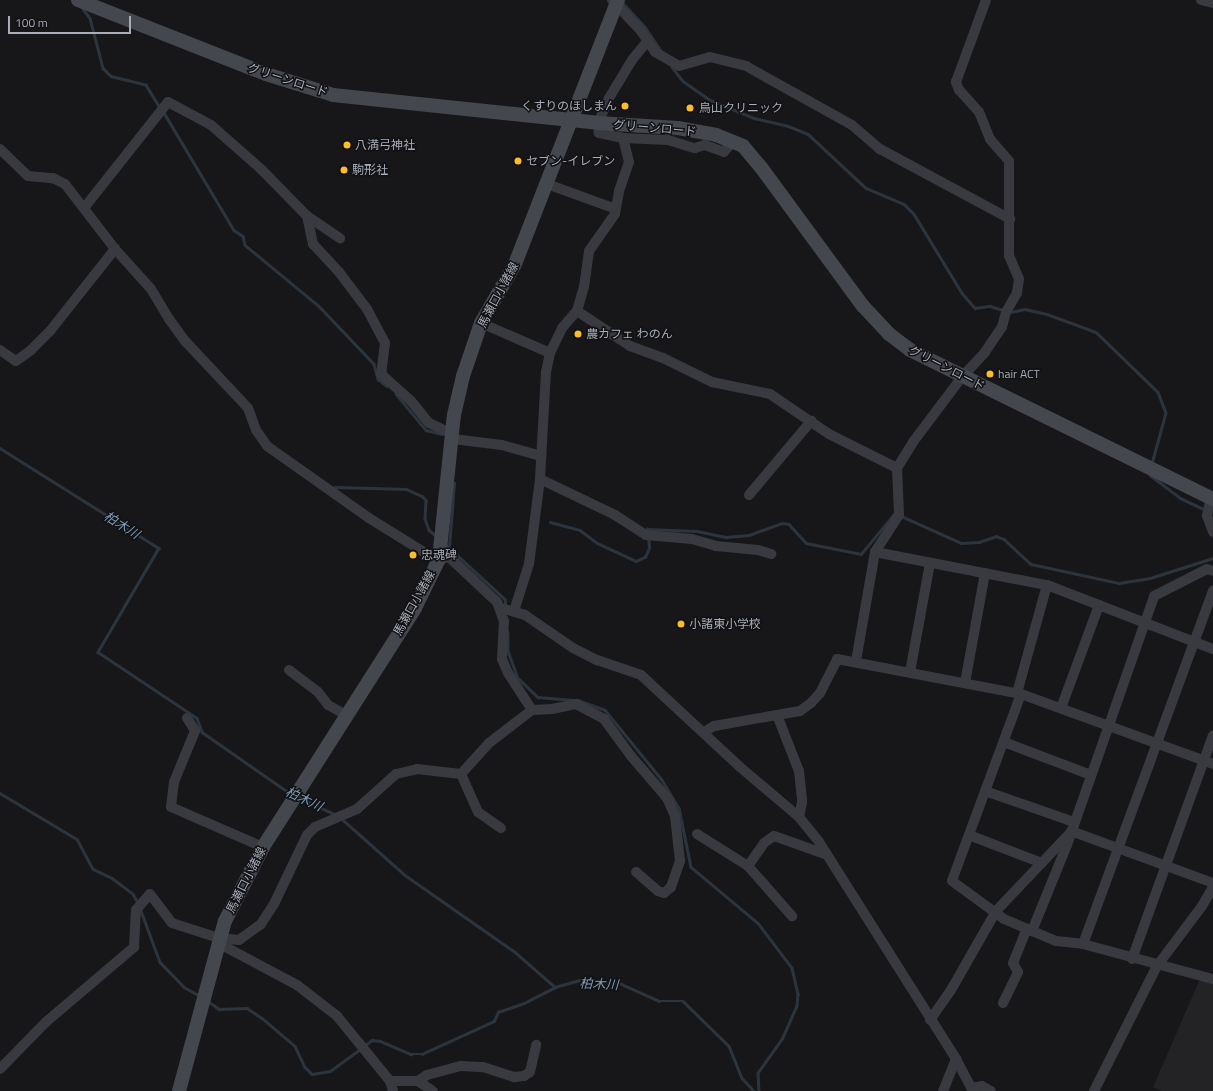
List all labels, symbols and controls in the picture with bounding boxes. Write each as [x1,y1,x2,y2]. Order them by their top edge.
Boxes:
scale bar [10,8,133,34]
text: 100 m [15,13,48,32]
street label: グリーンロード [246,60,330,100]
place label: くすりのほしまん [521,99,617,113]
marker: くすりのほしまん [620,101,630,111]
place label: 烏山クリニック [699,101,783,115]
marker: 烏山クリニック [684,102,696,114]
street label: グリーンロード [613,117,697,139]
place label: 八満弓神社 [355,138,415,152]
marker: 八満弓神社 [342,140,352,150]
place label: セブン-イレブン [526,154,615,168]
marker: セブン-イレブン [513,156,523,166]
place label: 駒形社 [352,163,388,177]
marker: 駒形社 [339,165,349,175]
street label: 馬瀬口小諸線 [475,260,521,330]
place label: 農カフェ わのん [586,327,673,341]
marker: 農カフェ わのん [573,329,583,339]
street label: グリーンロード [906,343,988,393]
place label: hair ACT [998,367,1040,381]
marker: hair ACT [985,369,995,379]
water label: 柏木川 [101,508,143,542]
place label: 忠魂碑 [421,548,457,562]
marker: 忠魂碑 [408,550,418,560]
street label: 馬瀬口小諸線 [390,568,438,638]
place label: 小諸東小学校 [689,617,761,631]
marker: 小諸東小学校 [676,619,686,629]
water label: 柏木川 [283,784,325,814]
street label: 馬瀬口小諸線 [223,845,269,915]
water label: 柏木川 [579,975,619,993]

